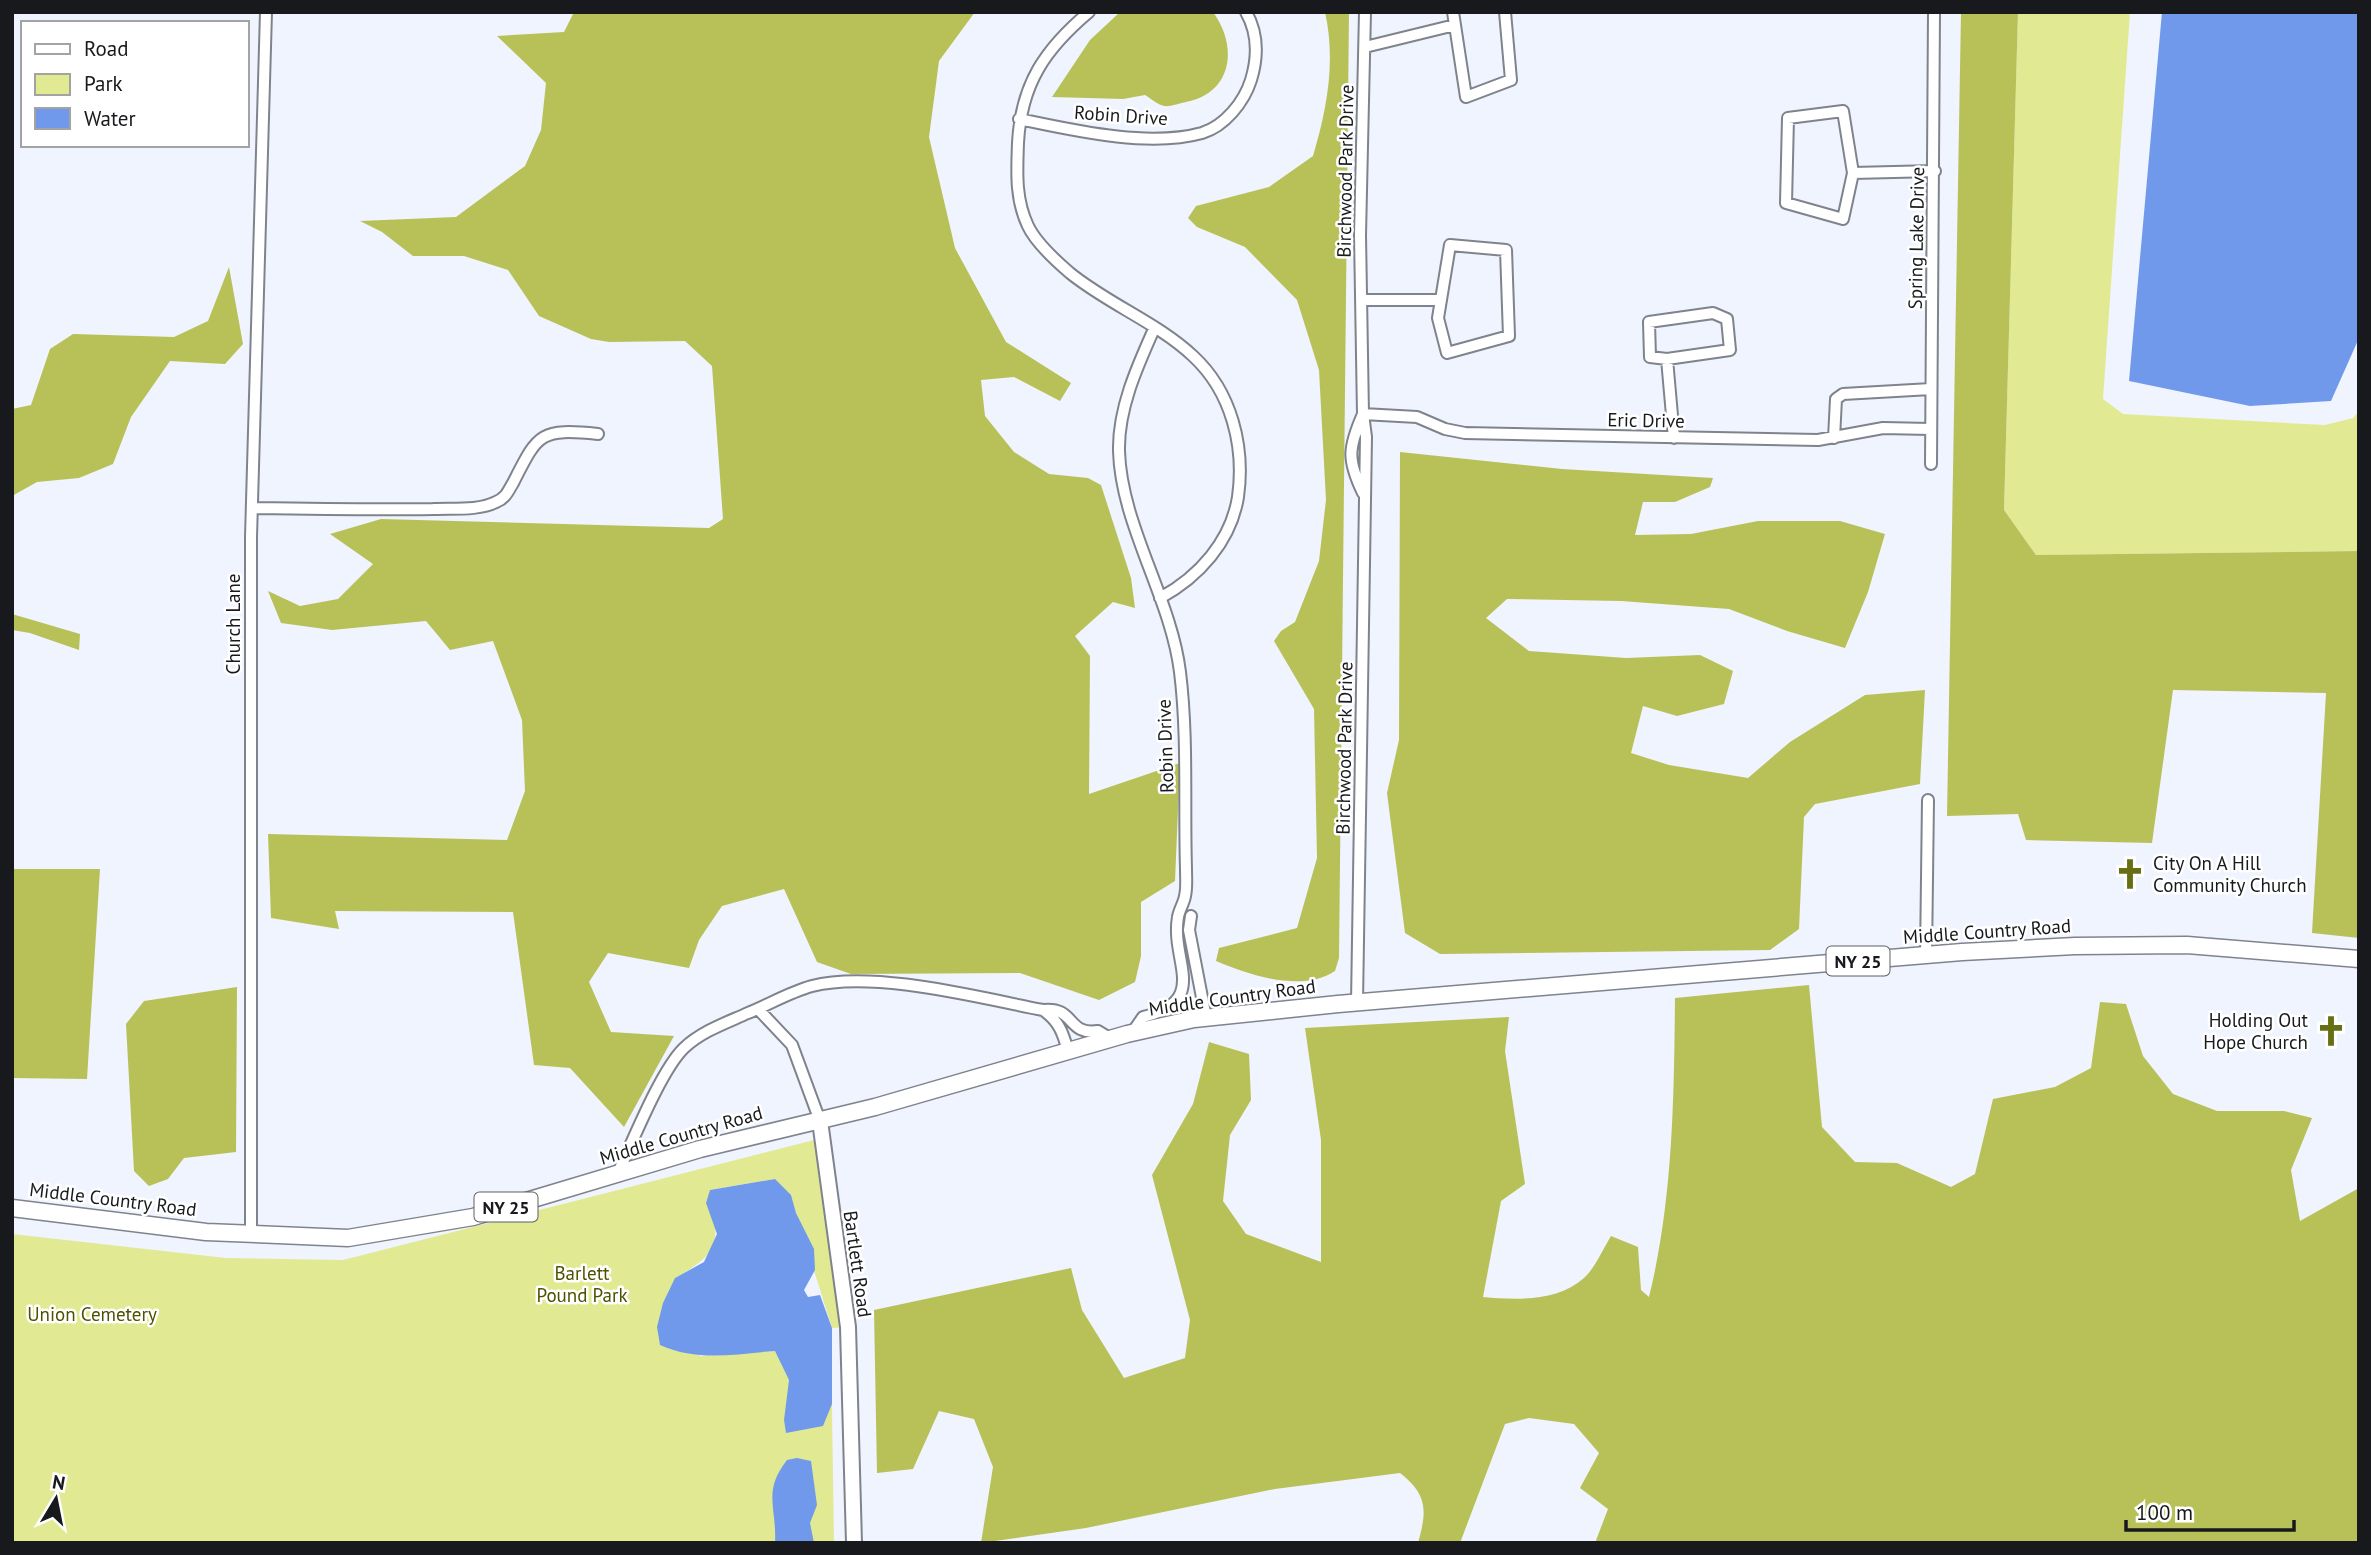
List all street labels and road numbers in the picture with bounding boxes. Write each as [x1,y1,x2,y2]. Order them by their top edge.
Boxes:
street label: Birchwood Park Drive [1331,84,1359,258]
street label: Robin Drive [1073,100,1169,130]
street label: Spring Lake Drive [1903,166,1929,310]
street label: Eric Drive [1607,407,1685,433]
street label: Church Lane [221,574,245,674]
street label: Birchwood Park Drive [1330,661,1358,835]
street label: Robin Drive [1151,699,1179,793]
street label: Middle Country Road [1902,913,2072,949]
road number: NY 25 [1826,946,1890,976]
street label: Middle Country Road [1147,973,1317,1021]
street label: Middle Country Road [597,1100,765,1170]
street label: Middle Country Road [28,1177,198,1221]
road number: NY 25 [475,1192,538,1222]
street label: Bartlett Road [839,1209,877,1319]

